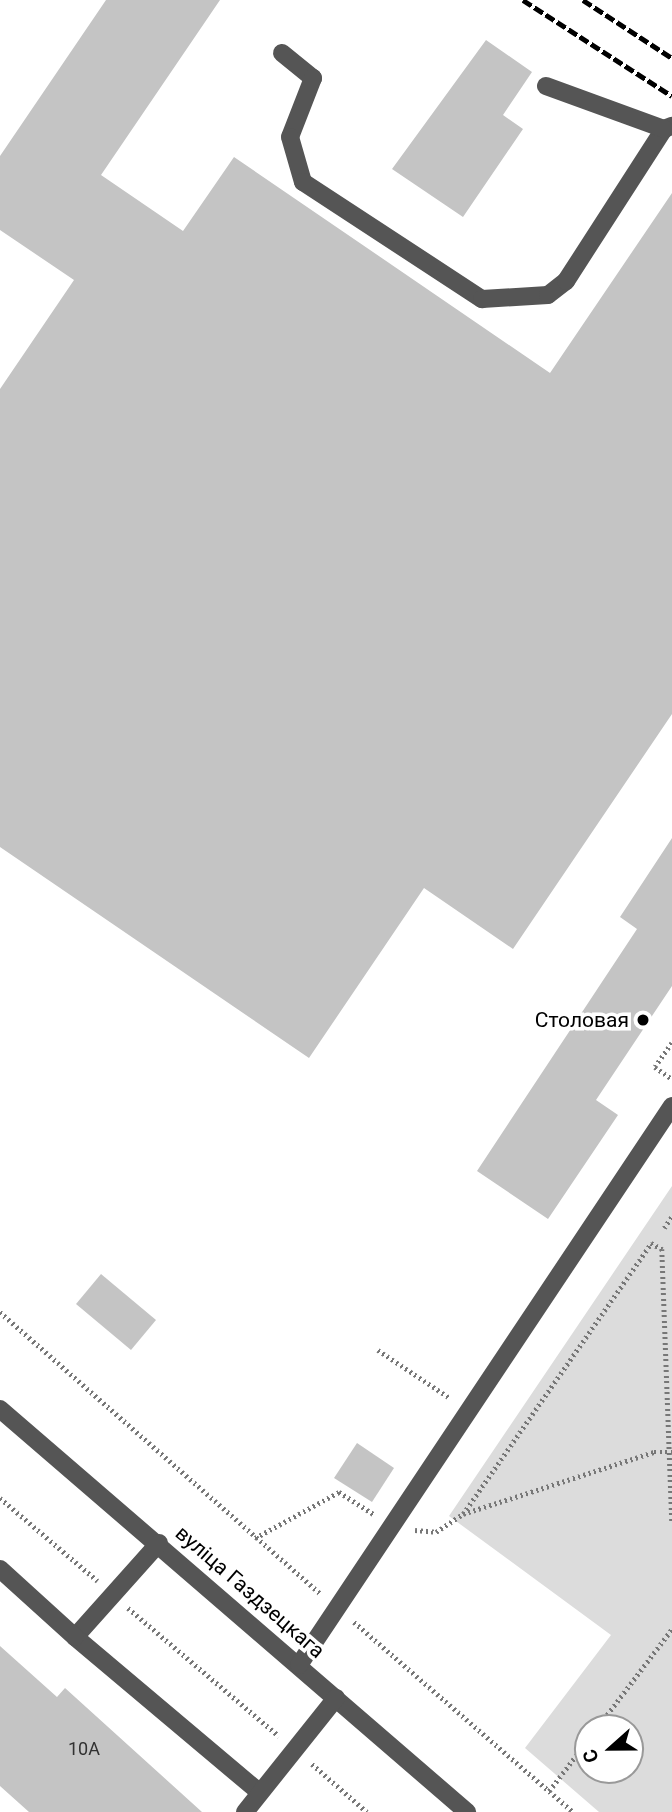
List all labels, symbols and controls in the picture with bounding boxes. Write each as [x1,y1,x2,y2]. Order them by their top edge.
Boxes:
place label: Столовая [535,1007,629,1033]
marker: Столовая [635,1012,651,1028]
street label: вуліца Газдзецкага [170,1520,330,1664]
north arrow [574,1714,644,1784]
house number: 10А [68,1738,100,1760]
text: С [578,1746,604,1766]

